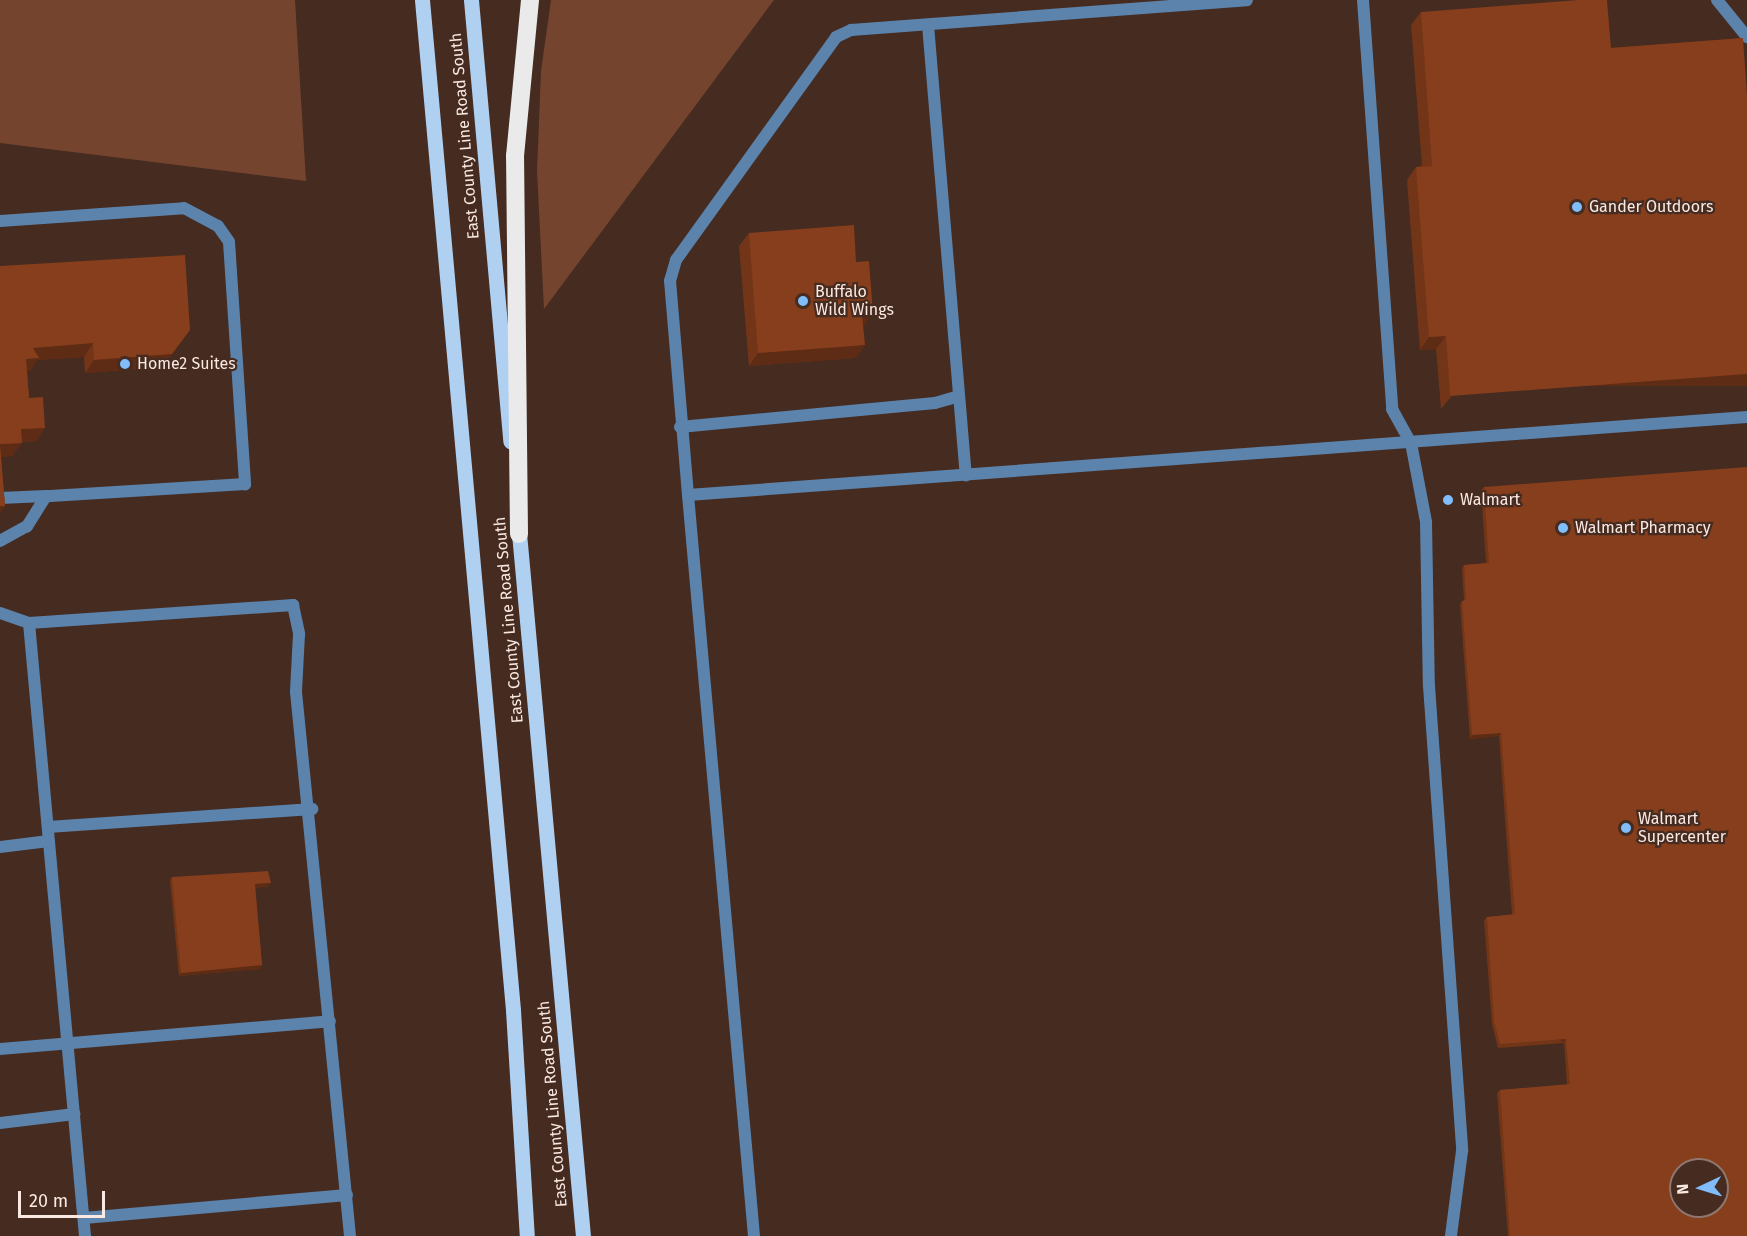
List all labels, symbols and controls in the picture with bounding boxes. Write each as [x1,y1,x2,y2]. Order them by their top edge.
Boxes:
street label: East County Line Road South [446,32,484,240]
place label: Gander Outdoors [1589,197,1713,217]
marker: Gander Outdoors [1570,200,1584,214]
place label: Buffalo Wild Wings [815,282,894,320]
marker: Buffalo Wild Wings [796,294,810,308]
place label: Home2 Suites [137,354,236,374]
marker: Home2 Suites [118,357,132,371]
place label: Walmart [1460,490,1520,510]
marker: Walmart [1441,493,1455,507]
street label: East County Line Road South [490,516,528,724]
place label: Walmart Pharmacy [1575,518,1711,538]
marker: Walmart Pharmacy [1556,521,1570,535]
place label: Walmart Supercenter [1638,809,1726,847]
marker: Walmart Supercenter [1619,821,1633,835]
street label: East County Line Road South [534,1000,572,1208]
north arrow [1669,1158,1729,1218]
scale bar [21,1179,108,1217]
text: N [1673,1183,1692,1195]
text: 20 m [29,1190,68,1212]

